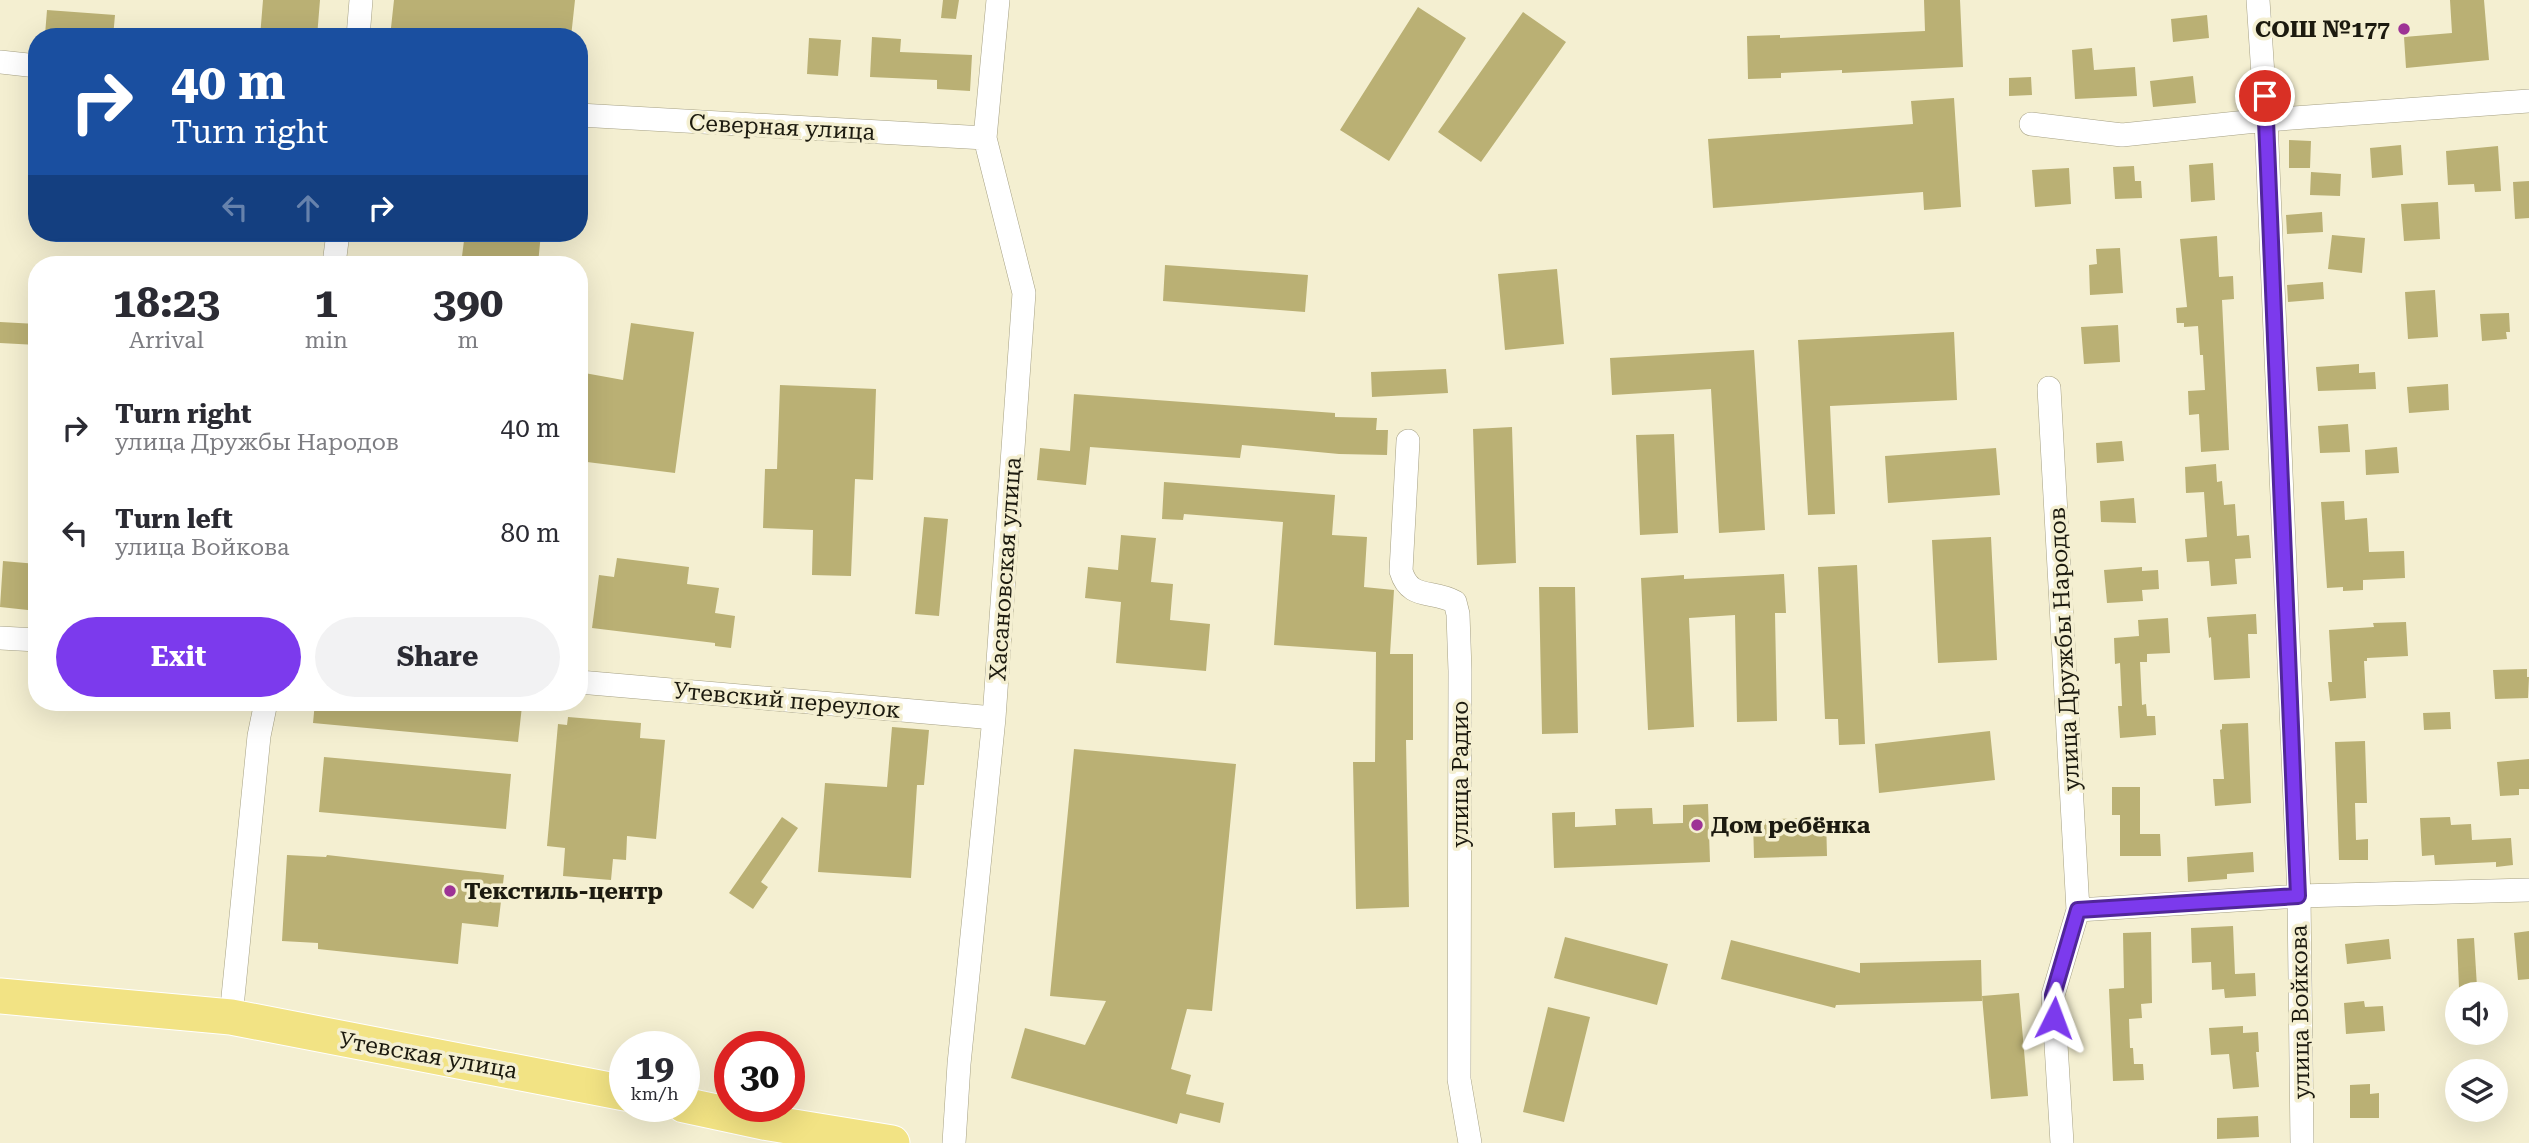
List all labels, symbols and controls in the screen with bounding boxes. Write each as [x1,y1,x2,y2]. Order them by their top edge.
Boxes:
place label: СОШ №177 [2255,16,2390,43]
marker: СОШ №177 [2396,21,2412,37]
text: 40 m [171,54,286,111]
icon: right [56,56,147,147]
pin [2235,66,2295,126]
icon: arrive [2246,77,2284,115]
street label: Северная улица [688,109,876,146]
text: Turn right [171,113,328,151]
icon: left [216,189,254,227]
icon: ahead [289,189,327,227]
icon: right [362,189,400,227]
text: 18:23 [113,278,220,327]
text: 1 [315,278,338,327]
text: 390 [433,278,503,327]
text: Arrival [129,327,204,354]
text: min [305,327,348,354]
text: m [457,327,478,354]
text: Turn right [115,399,251,429]
icon: right [56,409,94,447]
text: 40 m [501,413,560,443]
text: улица Дружбы Народов [115,429,399,456]
street label: Хасановская улица [984,456,1027,682]
text: Turn left [115,504,233,534]
street label: улица Дружбы Народов [2044,506,2085,791]
icon: left [56,514,94,552]
text: 80 m [501,518,560,548]
text: улица Войкова [115,534,289,561]
button: Exit [56,617,301,697]
button: Share [315,617,560,697]
street label: Утевский переулок [672,677,902,724]
street label: улица Радио [1447,701,1474,847]
place label: Дом ребёнка [1711,812,1871,839]
marker: Дом ребёнка [1689,817,1705,833]
place label: Текстиль-центр [464,878,663,905]
marker: Текстиль-центр [442,883,458,899]
street label: улица Войкова [2285,924,2316,1099]
position arrow [2017,981,2091,1055]
map controls [2445,982,2508,1122]
button: sound [2445,982,2508,1045]
street label: Утевская улица [336,1026,520,1085]
speed limit sign: 30 [714,1031,805,1122]
text: 19 [635,1047,674,1088]
button: layers [2445,1059,2508,1122]
text: km/h [630,1083,679,1104]

